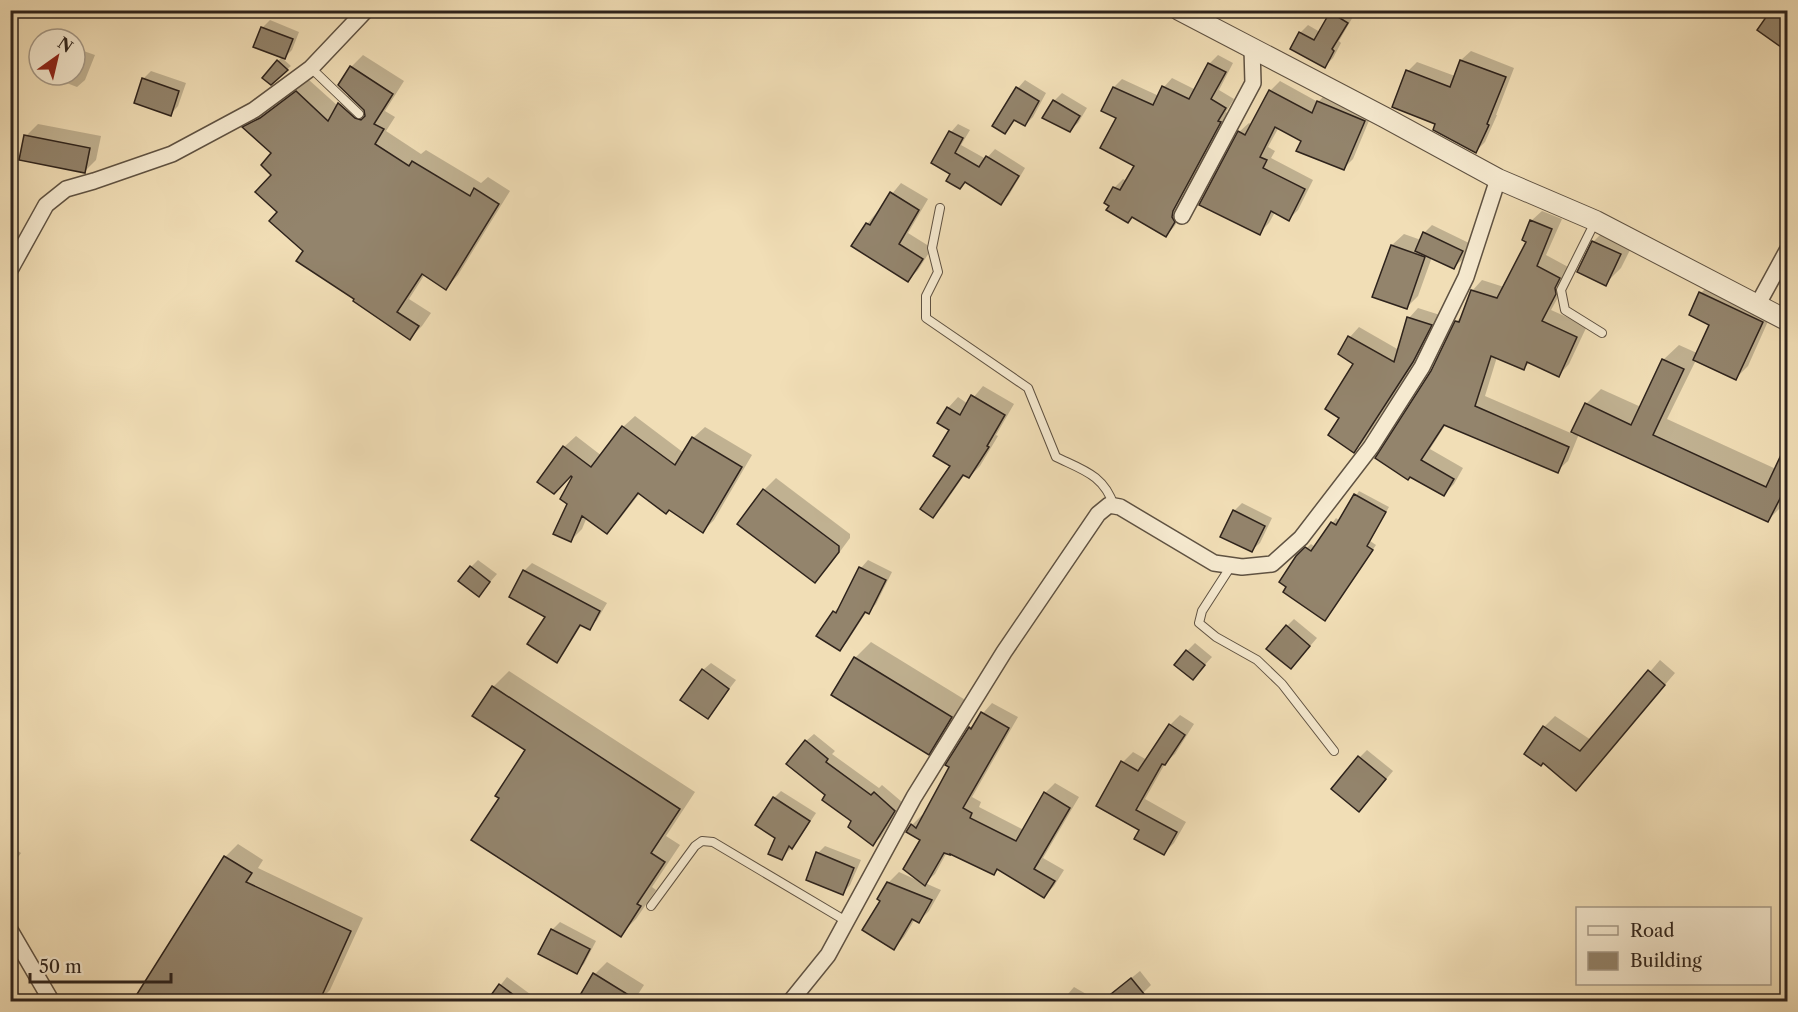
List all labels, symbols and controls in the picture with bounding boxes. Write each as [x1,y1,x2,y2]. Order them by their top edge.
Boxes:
north arrow [27,27,87,87]
text: N [54,32,77,57]
legend [1576,907,1771,985]
text: Road [1630,920,1675,942]
scale bar [30,946,171,984]
text: Building [1630,950,1702,972]
text: 50 m [39,956,82,978]

